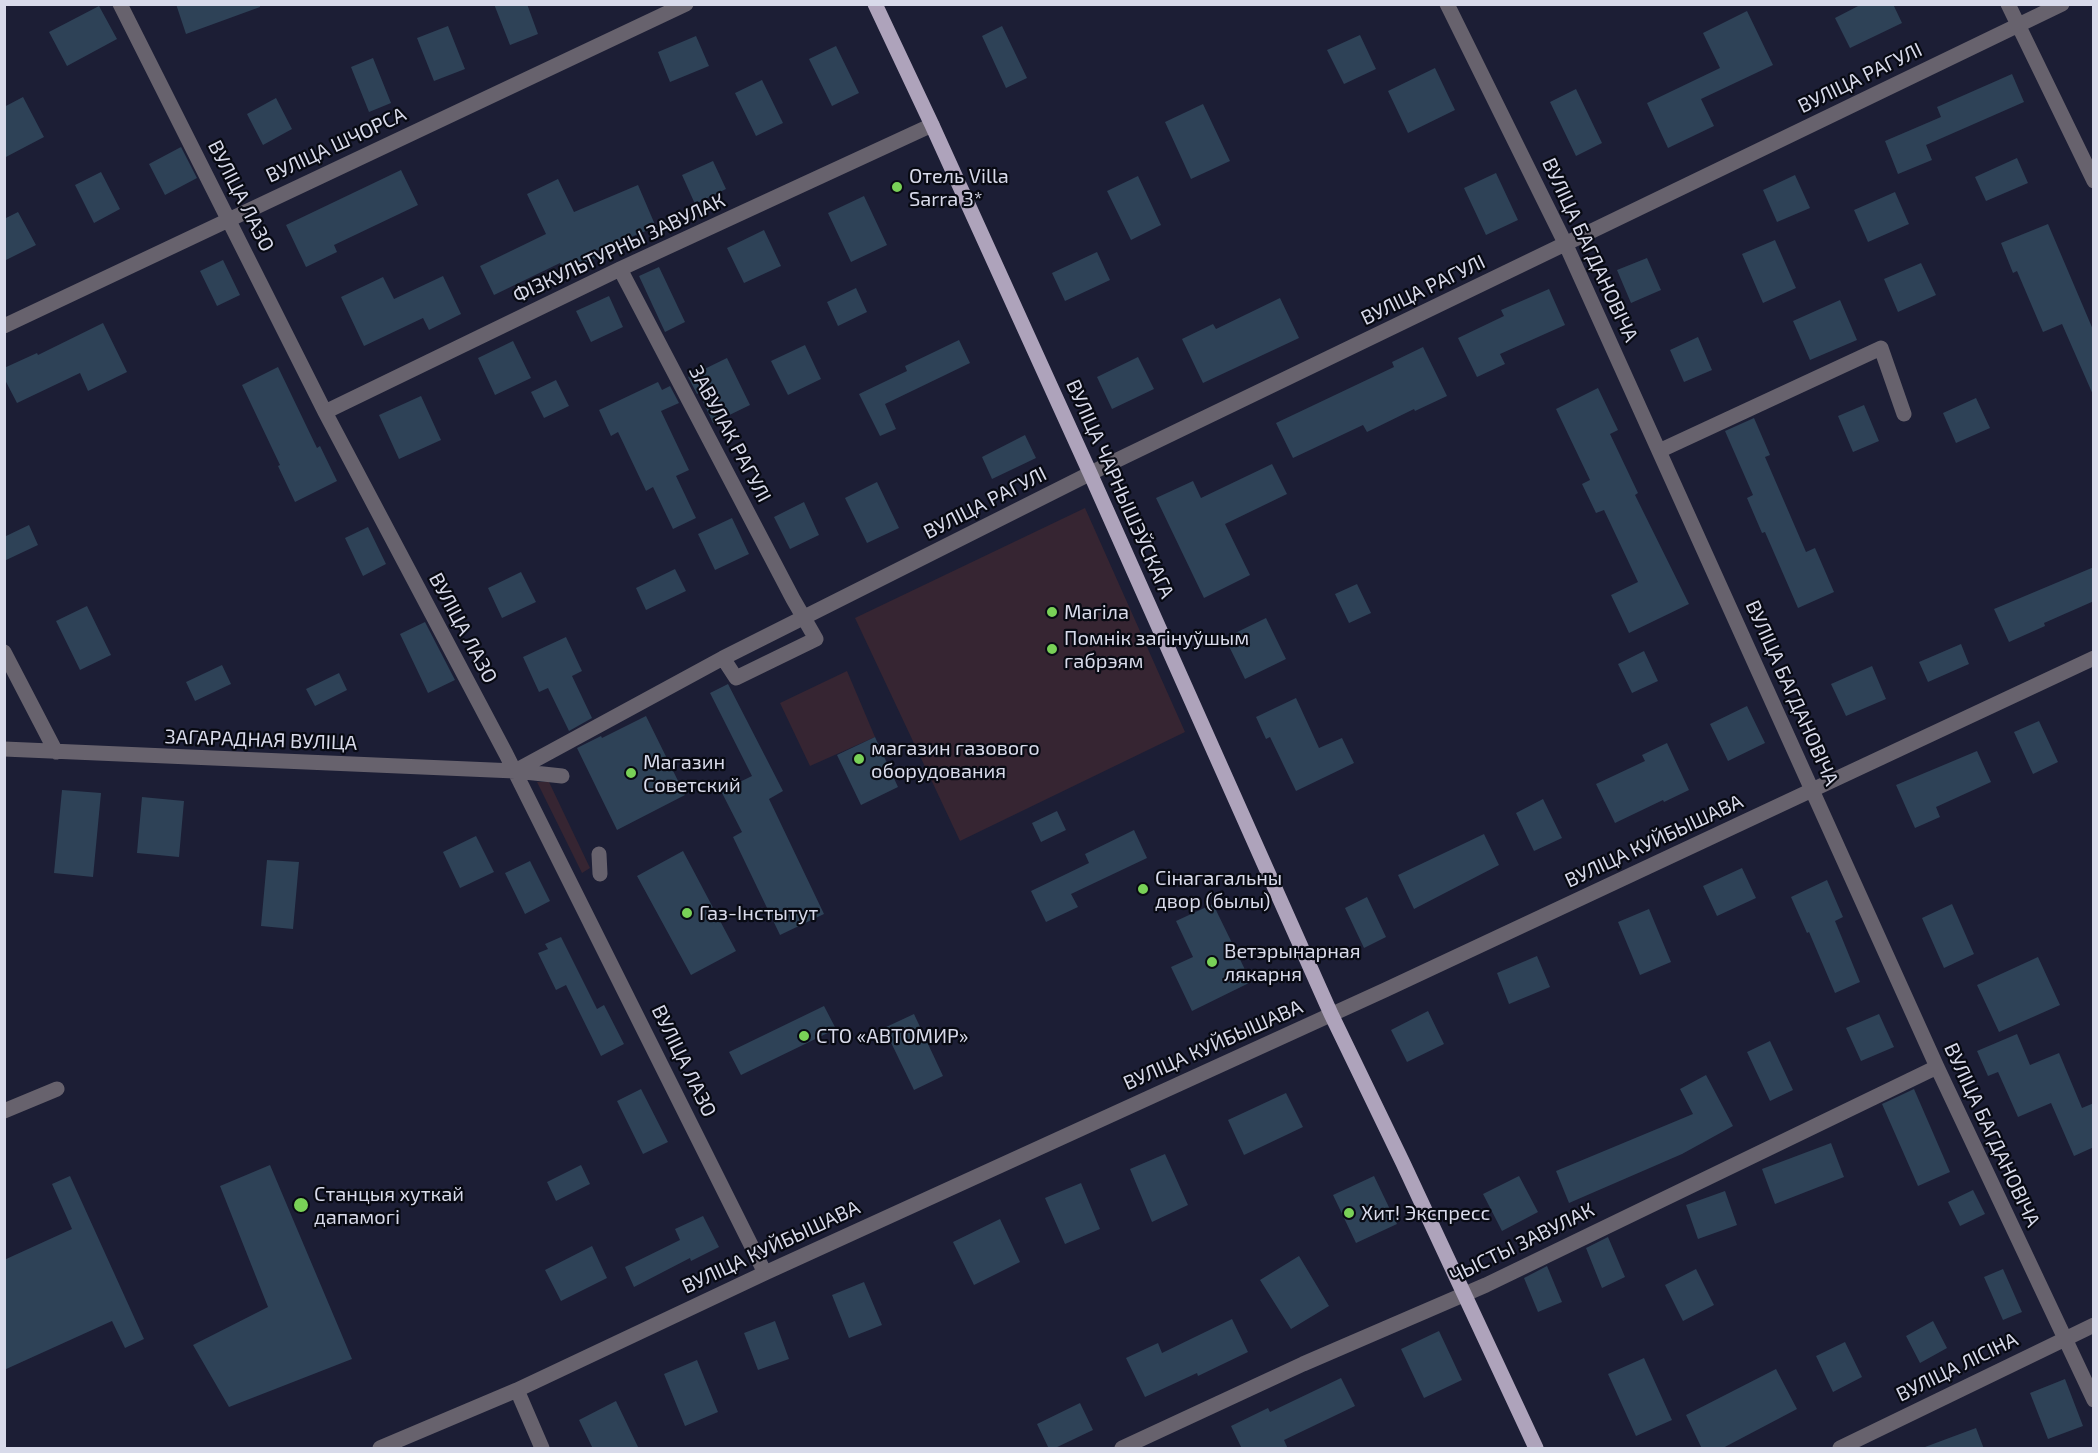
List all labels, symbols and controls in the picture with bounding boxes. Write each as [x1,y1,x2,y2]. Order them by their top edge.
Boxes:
street label: ВУЛІЦА РАГУЛІ [1794,38,1926,118]
street label: ВУЛІЦА ШЧОРСА [262,102,410,188]
street label: ВУЛІЦА ЛАЗО [203,136,279,256]
street label: ВУЛІЦА БАГДАНОВІЧА [1537,154,1643,346]
place label: Отель Villa Sarra 3* [909,164,1009,211]
marker: Отель Villa Sarra 3* [890,180,904,194]
street label: ФІЗКУЛЬТУРНЫ ЗАВУЛАК [509,188,729,308]
street label: ВУЛІЦА РАГУЛІ [1357,250,1489,330]
street label: ЗАВУЛАК РАГУЛІ [684,362,776,506]
street label: ВУЛІЦА ЧАРНЫШЭЎСКАГА [1061,376,1179,602]
street label: ВУЛІЦА РАГУЛІ [919,462,1051,544]
street label: ВУЛІЦА ЛАЗО [424,569,502,687]
street label: ВУЛІЦА БАГДАНОВІЧА [1740,597,1844,789]
place label: Магіла [1064,600,1129,624]
marker: Магіла [1045,605,1059,619]
place label: Помнік загінуўшым габрэям [1064,626,1249,673]
marker: Помнік загінуўшым габрэям [1045,642,1059,656]
street label: ЗАГАРАДНАЯ ВУЛІЦА [164,725,358,755]
place label: магазин газового оборудования [871,736,1040,783]
place label: Магазин Советский [643,750,741,797]
marker: магазин газового оборудования [852,752,866,766]
marker: Магазин Советский [624,766,638,780]
street label: ВУЛІЦА КУЙБЫШАВА [1561,789,1747,893]
place label: Сінагагальны двор (былы) [1155,866,1282,913]
marker: Сінагагальны двор (былы) [1136,882,1150,896]
place label: Газ-Інстытут [699,901,818,925]
marker: Газ-Інстытут [680,906,694,920]
place label: Ветэрынарная лякарня [1224,939,1361,986]
marker: Ветэрынарная лякарня [1205,955,1219,969]
street label: ВУЛІЦА КУЙБЫШАВА [1120,995,1306,1095]
street label: ВУЛІЦА ЛАЗО [647,1001,721,1121]
place label: СТО «АВТОМИР» [816,1024,968,1048]
marker: СТО «АВТОМИР» [797,1029,811,1043]
street label: ВУЛІЦА БАГДАНОВІЧА [1939,1039,2045,1231]
place label: Станцыя хуткай дапамогі [314,1182,464,1229]
street label: ВУЛІЦА КУЙБЫШАВА [678,1195,864,1299]
marker: Станцыя хуткай дапамогі [292,1196,310,1214]
street label: ЧЫСТЫ ЗАВУЛАК [1446,1198,1598,1288]
place label: Хит! Экспресс [1361,1201,1490,1225]
marker: Хит! Экспресс [1342,1206,1356,1220]
street label: ВУЛІЦА ЛІСІНА [1892,1327,2022,1407]

